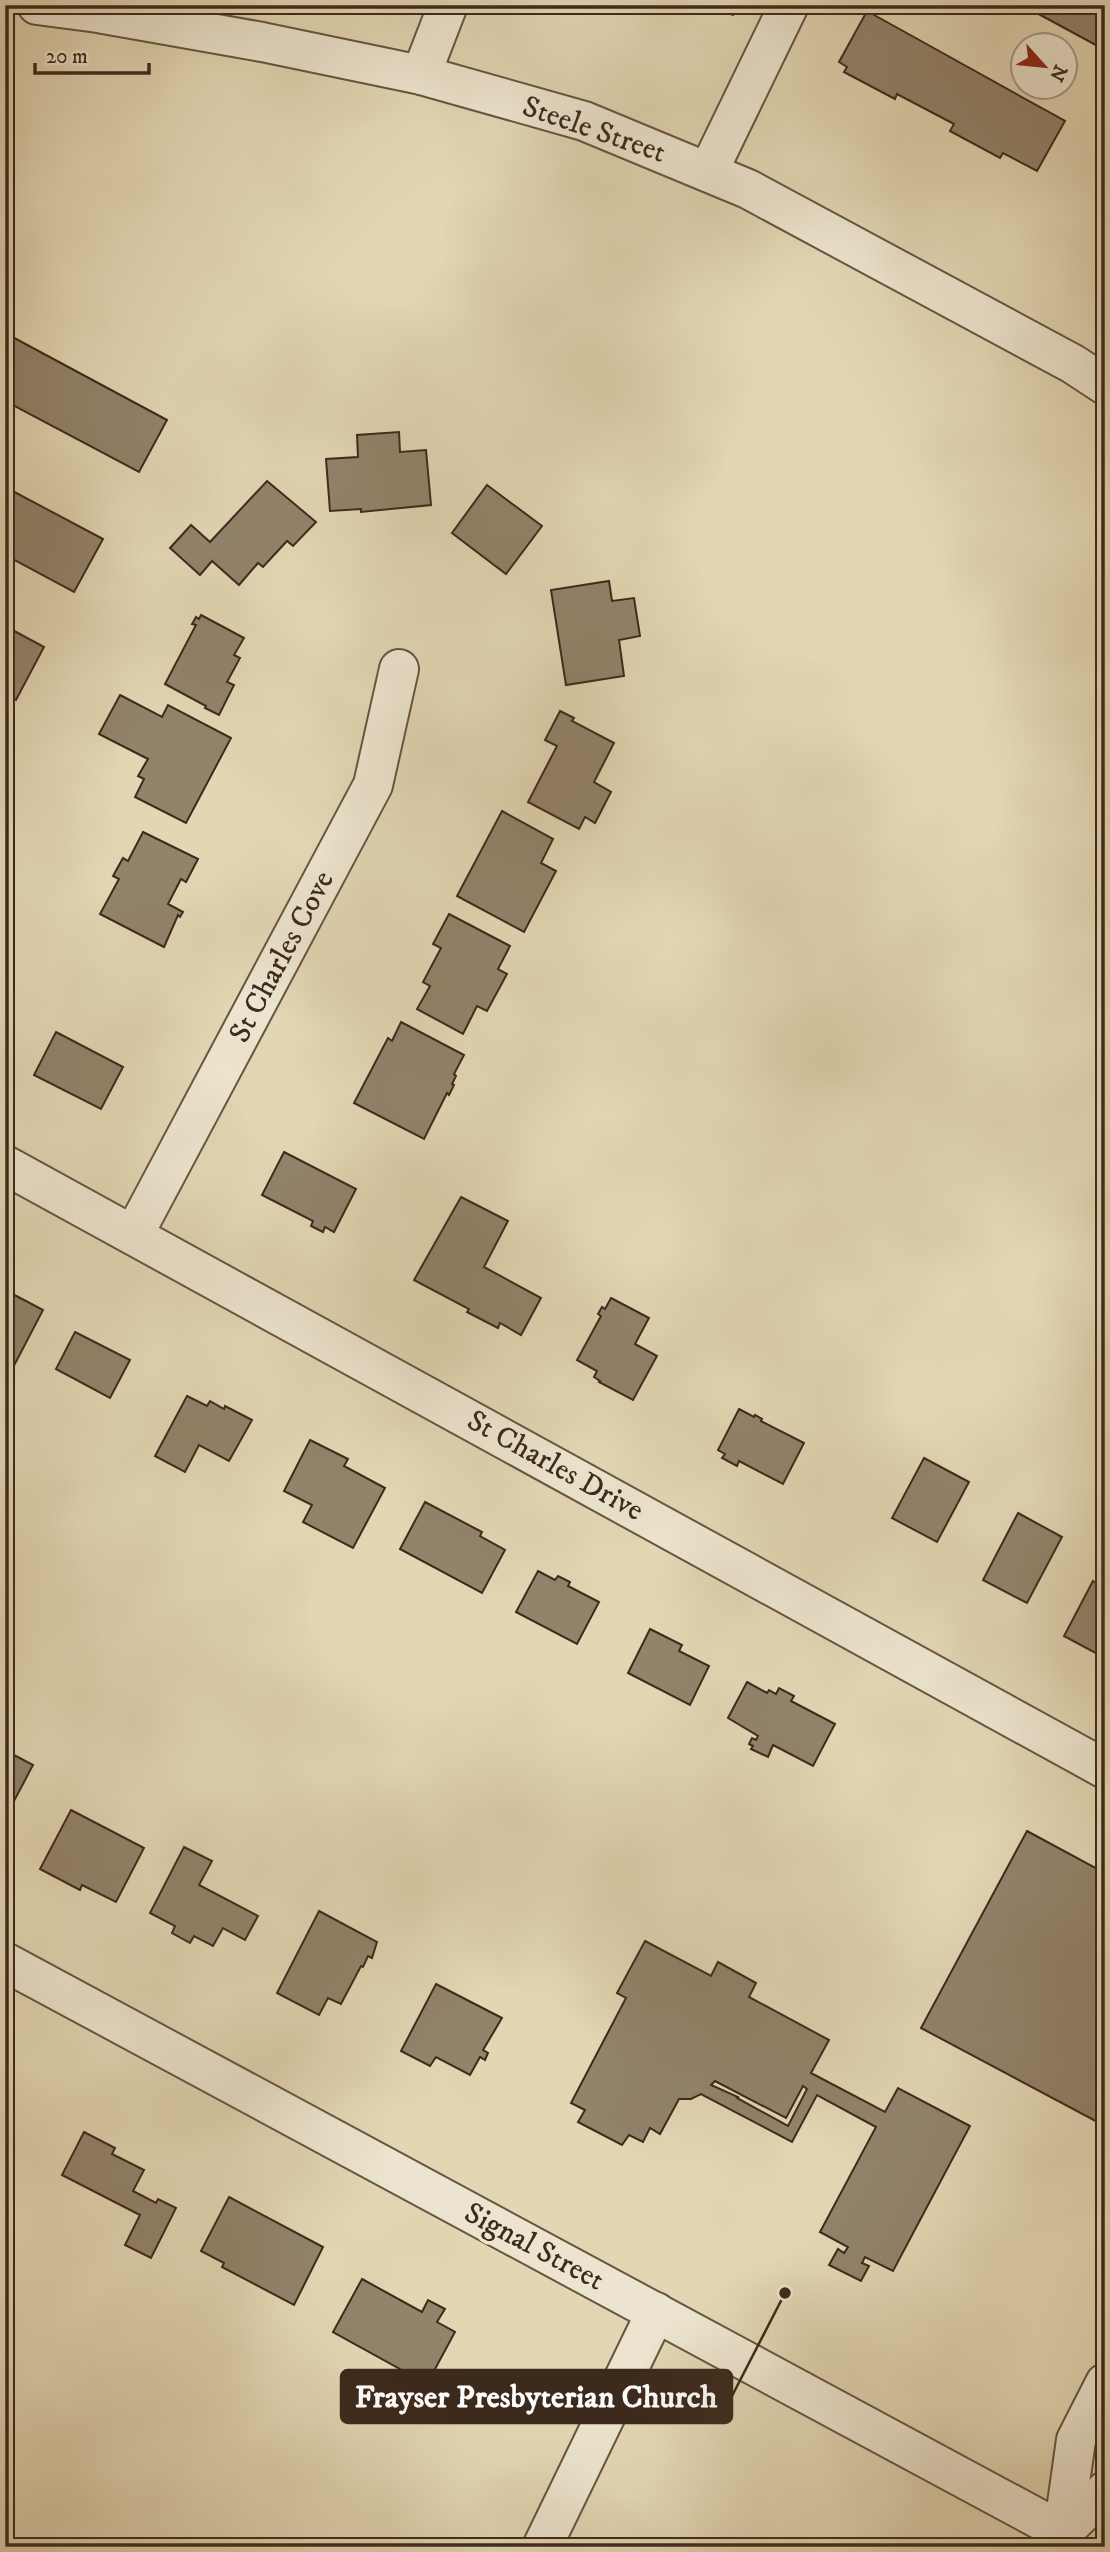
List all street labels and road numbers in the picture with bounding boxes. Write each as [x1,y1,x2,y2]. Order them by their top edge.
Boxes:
street label: Steele Street [518,88,670,172]
street label: St Charles Cove [221,865,343,1049]
street label: St Charles Drive [460,1402,650,1530]
street label: Signal Street [458,2195,610,2299]

